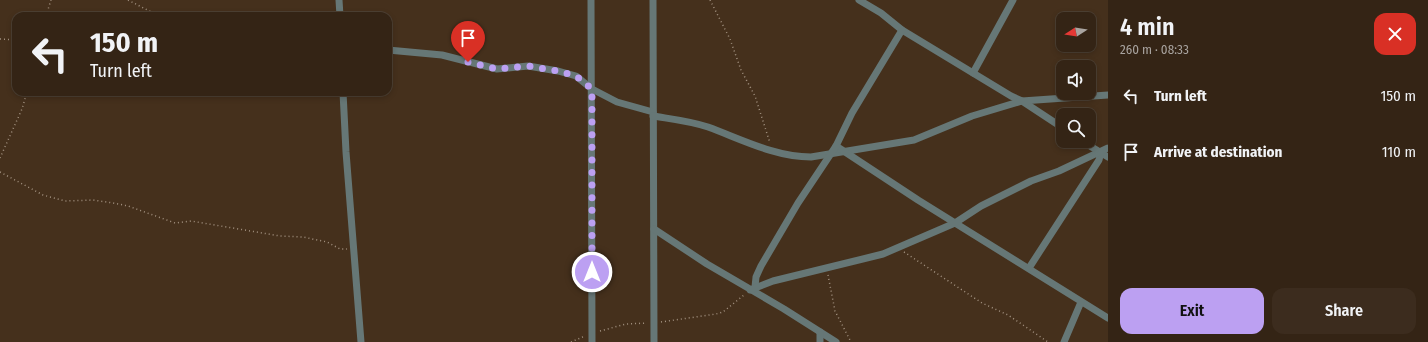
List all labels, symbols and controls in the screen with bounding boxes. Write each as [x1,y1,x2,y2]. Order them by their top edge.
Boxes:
north arrow [1056,12,1096,52]
map controls [1056,12,1096,148]
text: 4 min [1120,13,1174,41]
button: close [1374,13,1416,55]
pin [451,21,485,62]
text: 150 m [90,26,158,59]
icon: arrive [457,27,479,49]
icon: left [24,28,76,80]
text: 260 m · 08:33 [1120,42,1189,57]
text: Turn left [90,60,152,82]
button: sound [1056,60,1096,100]
icon: left [1120,85,1142,107]
text: Turn left [1154,87,1207,105]
text: 150 m [1380,87,1416,105]
button: search [1056,108,1096,148]
icon: arrive [1120,141,1142,163]
text: Arrive at destination [1154,143,1282,161]
text: 110 m [1382,143,1416,161]
position arrow [571,251,613,293]
button: Exit [1120,288,1264,334]
button: Share [1272,288,1416,334]

